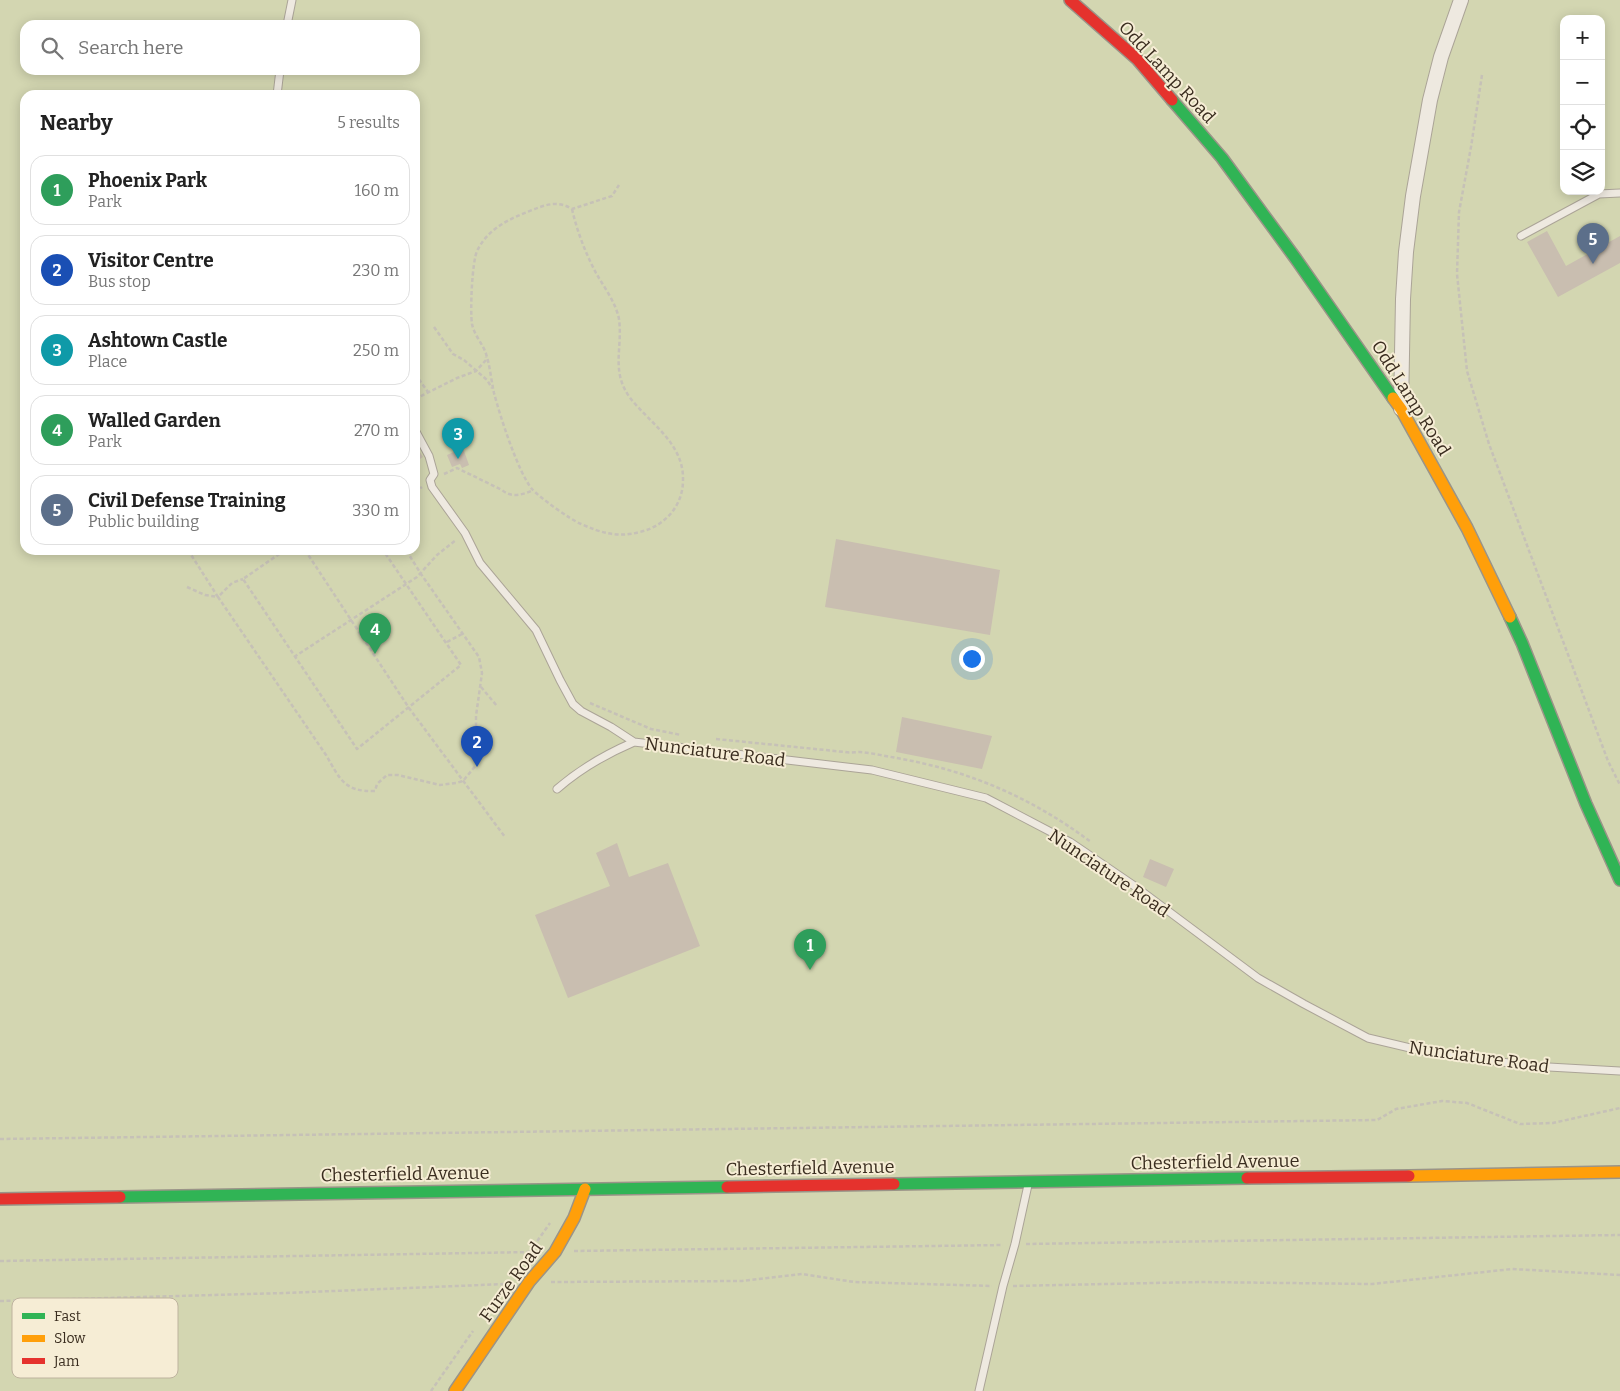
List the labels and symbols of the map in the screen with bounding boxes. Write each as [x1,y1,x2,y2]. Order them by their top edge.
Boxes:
street label: Odd Lamp Road [1114,16,1220,128]
pin: 5 [1577,223,1609,264]
street label: Odd Lamp Road [1367,336,1455,460]
pin: 3 [442,418,474,459]
pin: 4 [359,613,391,654]
your location [959,646,985,672]
pin: 2 [461,726,493,767]
street label: Nunciature Road [643,732,787,772]
street label: Nunciature Road [1044,824,1174,922]
pin: 1 [794,929,826,970]
street label: Nunciature Road [1407,1036,1551,1078]
street label: Chesterfield Avenue [1130,1150,1300,1174]
street label: Chesterfield Avenue [725,1156,895,1180]
street label: Chesterfield Avenue [320,1162,490,1186]
street label: Furze Road [475,1237,548,1326]
legend [12,1298,178,1378]
text: Fast [54,1308,81,1325]
text: Slow [54,1330,86,1347]
text: Jam [53,1353,80,1370]

